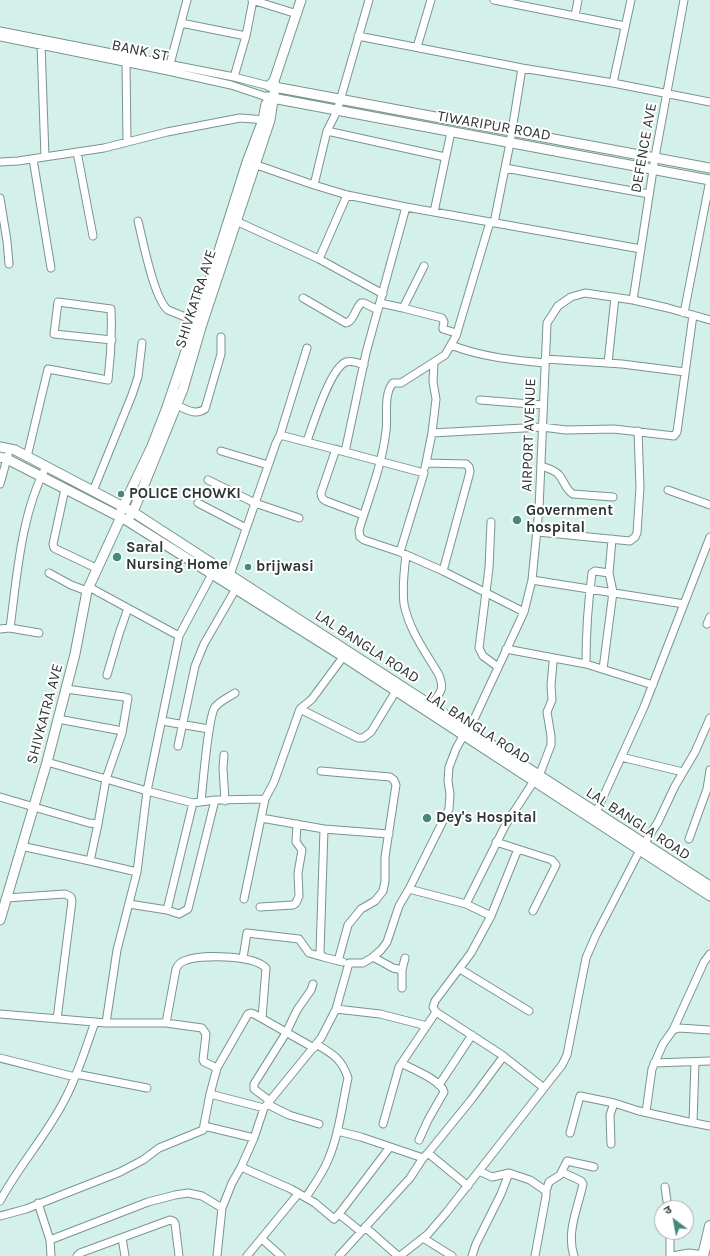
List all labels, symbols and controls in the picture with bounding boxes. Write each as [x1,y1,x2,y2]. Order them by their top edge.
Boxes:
street label: BANK ST [110,36,170,66]
street label: DEFENCE AVE [627,102,661,194]
street label: TIWARIPUR ROAD [436,107,552,145]
street label: SHIVKATRA AVE [172,247,220,351]
street label: AIRPORT AVENUE [518,378,540,492]
place label: POLICE CHOWKI [129,485,241,503]
marker: POLICE CHOWKI [116,489,126,499]
place label: Government hospital [526,502,613,537]
marker: Government hospital [511,514,523,526]
place label: Saral Nursing Home [126,539,228,574]
marker: Saral Nursing Home [111,551,123,563]
place label: brijwasi [256,558,314,576]
marker: brijwasi [243,562,253,572]
street label: LAL BANGLA ROAD [312,607,422,687]
street label: SHIVKATRA AVE [23,662,67,766]
street label: LAL BANGLA ROAD [423,688,533,768]
street label: LAL BANGLA ROAD [583,784,693,864]
place label: Dey's Hospital [436,809,537,827]
marker: Dey's Hospital [421,812,433,824]
north arrow [654,1200,694,1240]
text: उ [662,1203,674,1217]

